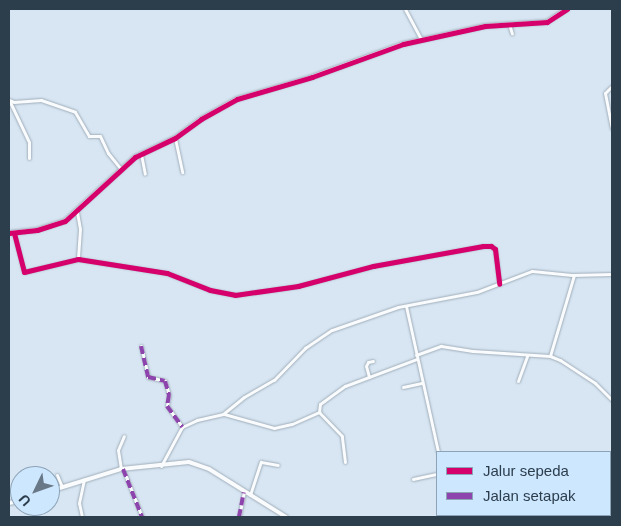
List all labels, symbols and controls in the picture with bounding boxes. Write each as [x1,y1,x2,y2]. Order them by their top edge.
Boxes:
legend [436,451,611,516]
text: Jalur sepeda [483,462,569,479]
north arrow [10,466,60,516]
text: Jalan setapak [483,487,576,504]
text: U [15,491,34,509]

